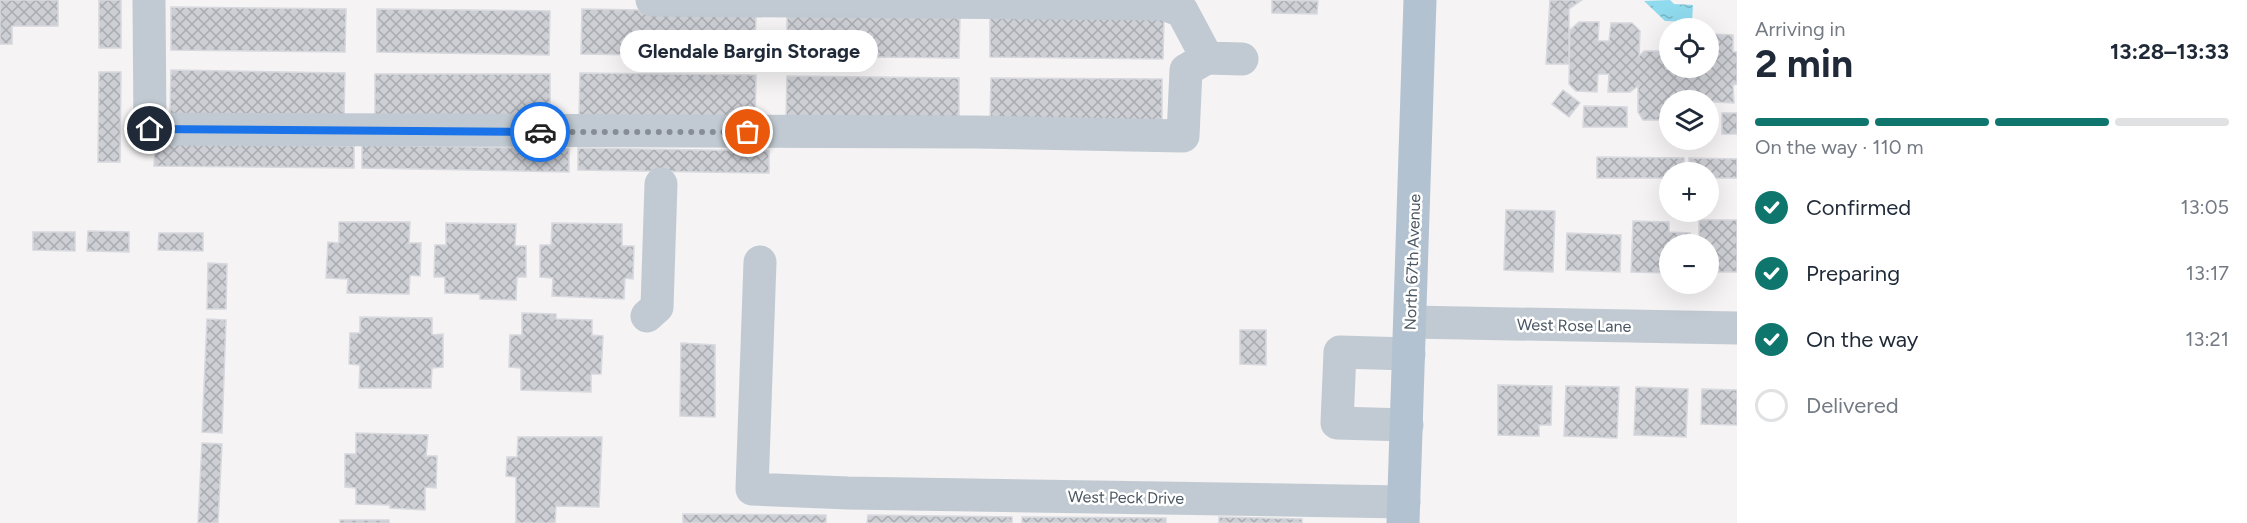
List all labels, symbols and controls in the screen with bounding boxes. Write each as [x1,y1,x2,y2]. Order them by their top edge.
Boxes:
text: Arriving in [1755,17,1845,41]
map controls [1659,18,1719,294]
button: locate [1659,18,1719,78]
callout: Glendale Bargin Storage [619,30,877,72]
text: 13:28–13:33 [2110,38,2229,65]
text: Glendale Bargin Storage [638,39,860,63]
text: 2 min [1755,40,1853,87]
button: layers [1659,90,1719,150]
courier [510,102,570,162]
pin [124,103,175,154]
pin [722,106,773,157]
icon: home [133,112,166,145]
icon: bag [731,115,764,148]
icon: car [524,116,557,149]
text: On the way · 110 m [1755,135,1923,159]
button: + [1659,162,1719,222]
icon: check [1755,191,1788,224]
street label: North 67th Avenue [1401,193,1424,331]
text: Confirmed [1806,194,1911,221]
text: 13:05 [2180,195,2229,219]
button: − [1659,234,1719,294]
icon: check [1755,257,1788,290]
text: Preparing [1806,260,1900,287]
text: 13:17 [2186,261,2229,285]
street label: West Rose Lane [1517,315,1632,336]
icon: check [1755,323,1788,356]
text: On the way [1806,326,1918,353]
text: 13:21 [2185,327,2229,351]
text: Delivered [1806,392,1899,419]
street label: West Peck Drive [1068,487,1184,508]

